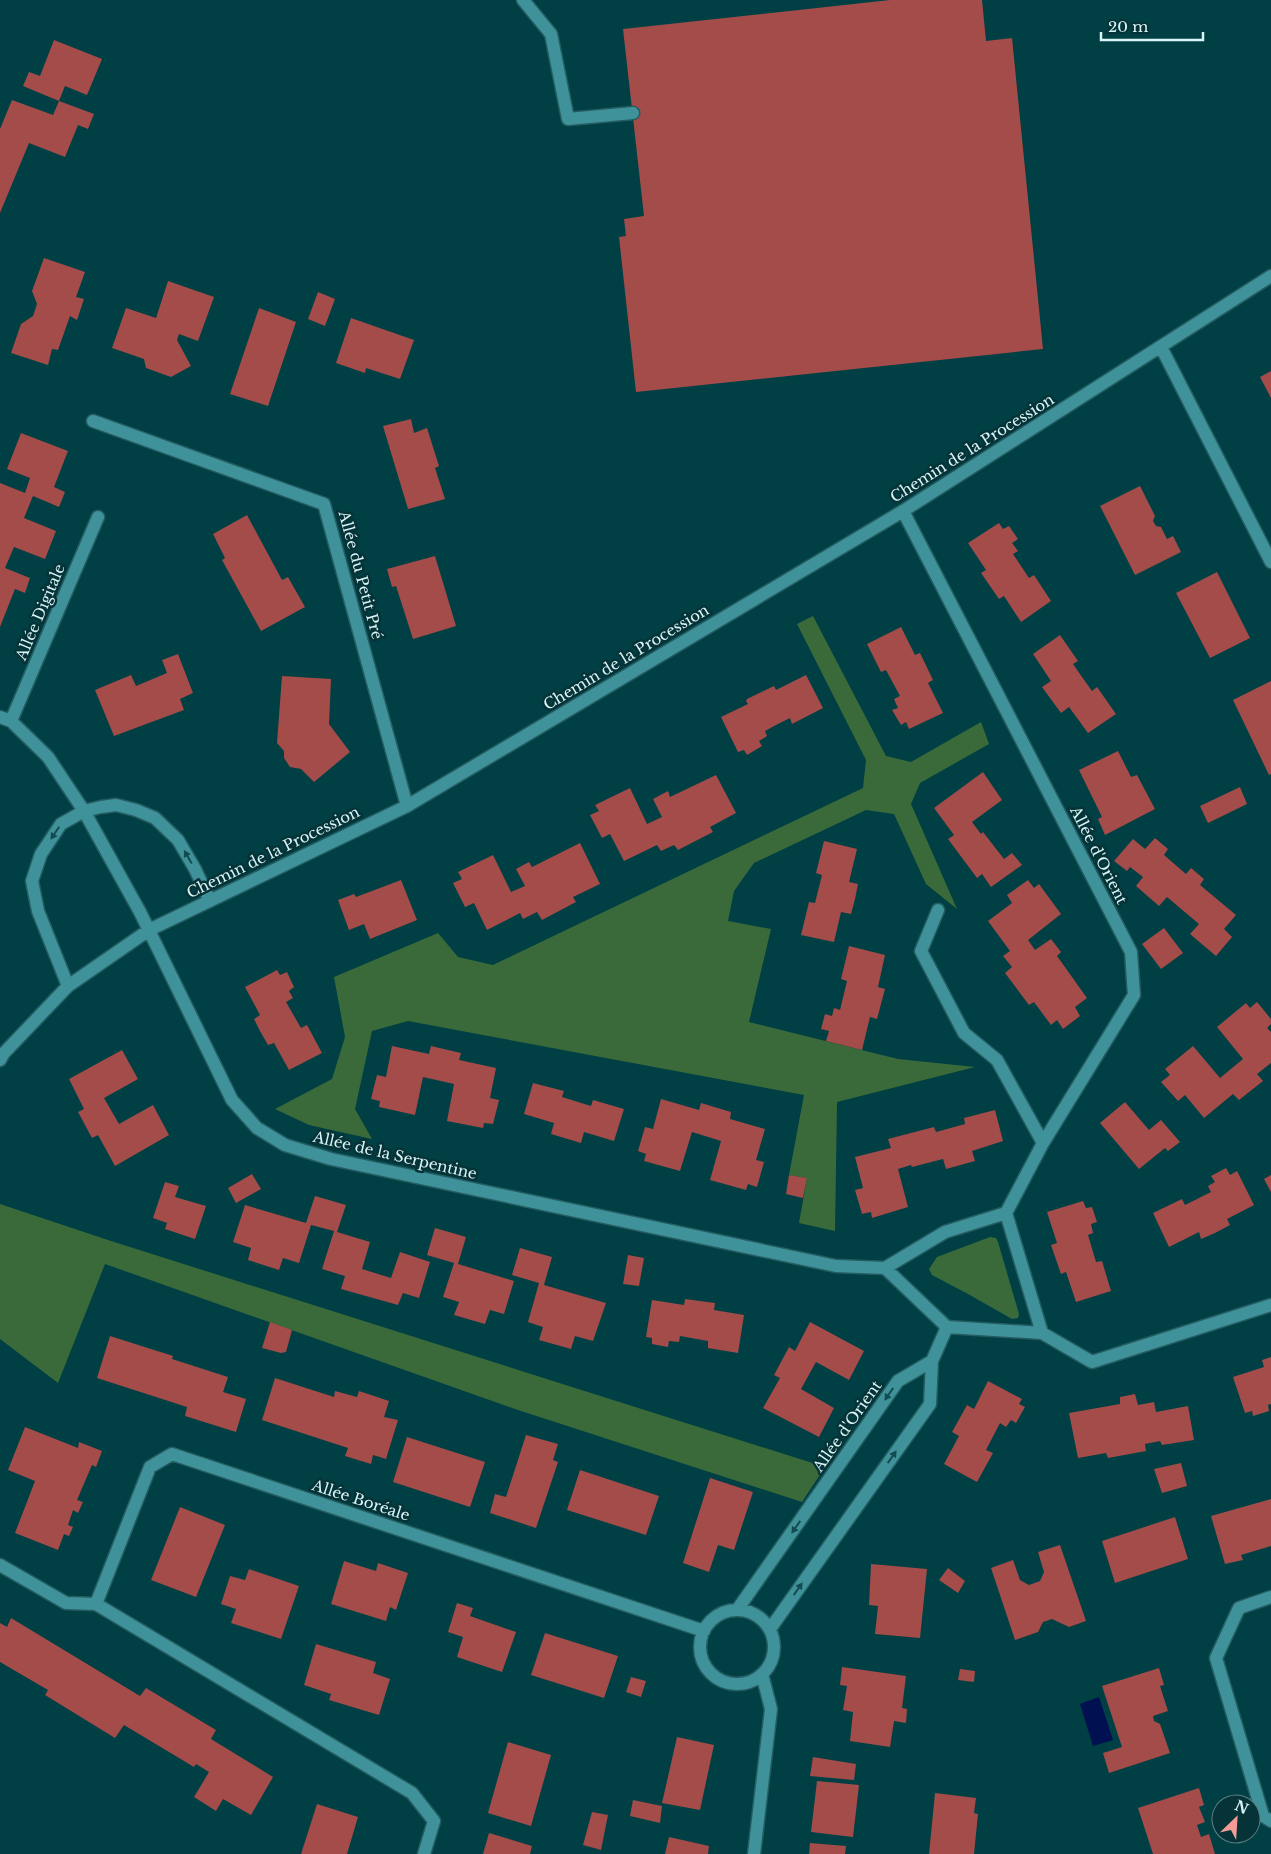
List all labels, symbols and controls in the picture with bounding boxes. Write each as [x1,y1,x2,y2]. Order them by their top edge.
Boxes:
scale bar [1101,10,1204,42]
text: 20 m [1108,17,1148,36]
street label: Chemin de la Procession [886,390,1058,506]
street label: Allée du Petit Pré [334,508,387,641]
street label: Allée Digitale [11,561,69,664]
street label: Chemin de la Procession [540,600,712,714]
street label: Chemin de la Procession [184,802,362,902]
street label: Allée d'Orient [1066,802,1132,907]
one-way arrow [50,826,60,840]
one-way arrow [184,851,193,864]
street label: Allée de la Serpentine [310,1127,479,1183]
street label: Allée d'Orient [808,1376,886,1476]
one-way arrow [884,1387,894,1401]
one-way arrow [887,1450,897,1464]
street label: Allée Boréale [309,1475,412,1525]
one-way arrow [791,1520,801,1534]
one-way arrow [793,1583,803,1596]
north arrow [1211,1794,1261,1844]
text: N [1232,1796,1251,1818]

